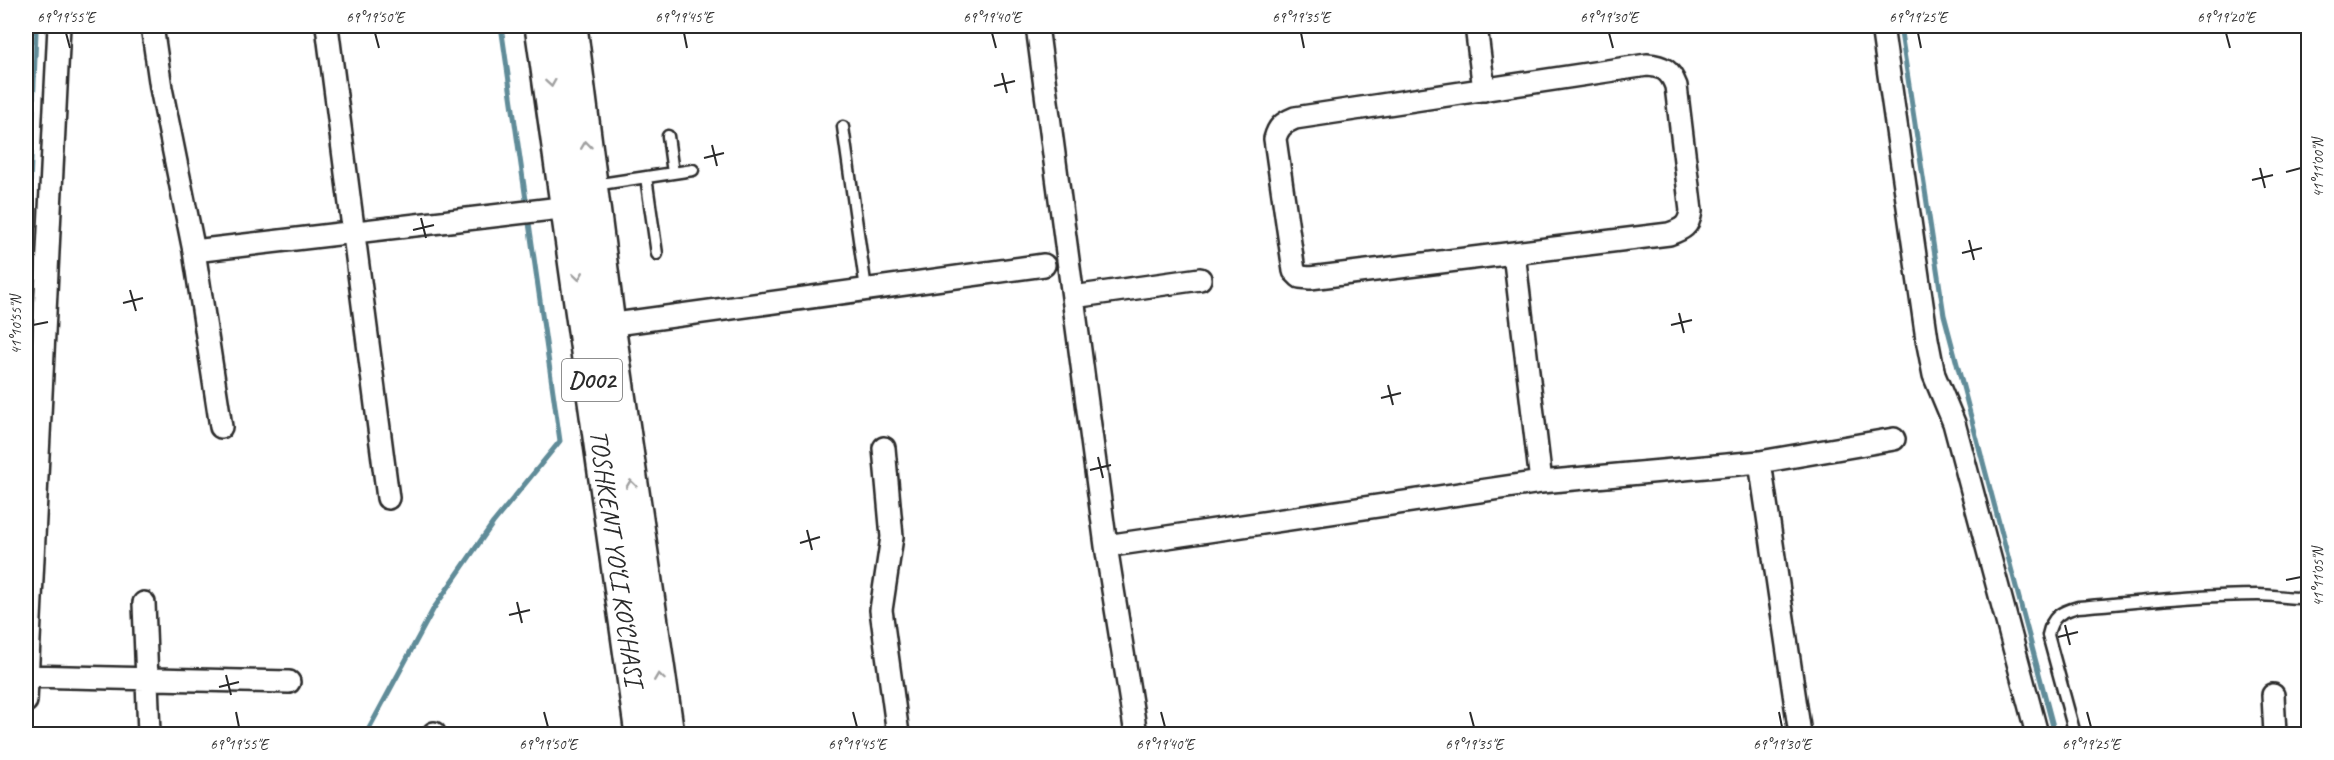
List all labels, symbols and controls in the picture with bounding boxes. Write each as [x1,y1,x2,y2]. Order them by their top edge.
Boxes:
text: 69°19'55"E [37,8,97,27]
text: 69°19'50"E [346,8,406,27]
text: 69°19'45"E [655,8,715,27]
text: 69°19'40"E [963,8,1023,27]
text: 69°19'35"E [1272,8,1332,27]
text: 69°19'30"E [1580,8,1640,27]
text: 69°19'25"E [1889,8,1949,27]
text: 69°19'20"E [2197,8,2257,27]
one-way arrow [545,79,557,88]
text: 41°11'00"N [2309,135,2328,198]
one-way arrow [580,140,592,149]
one-way arrow [572,272,584,281]
text: 41°10'55"N [7,292,26,355]
road number: D002 [562,359,622,401]
street label: TOSHKENT YO‘LI KO‘CHASI [583,428,652,693]
one-way arrow [625,479,637,488]
text: 41°11'05"N [2309,544,2328,607]
one-way arrow [653,672,665,681]
text: 69°19'55"E [210,735,270,754]
text: 69°19'50"E [519,735,579,754]
text: 69°19'45"E [828,735,888,754]
text: 69°19'40"E [1136,735,1196,754]
text: 69°19'35"E [1445,735,1505,754]
text: 69°19'30"E [1753,735,1813,754]
text: 69°19'25"E [2062,735,2122,754]

